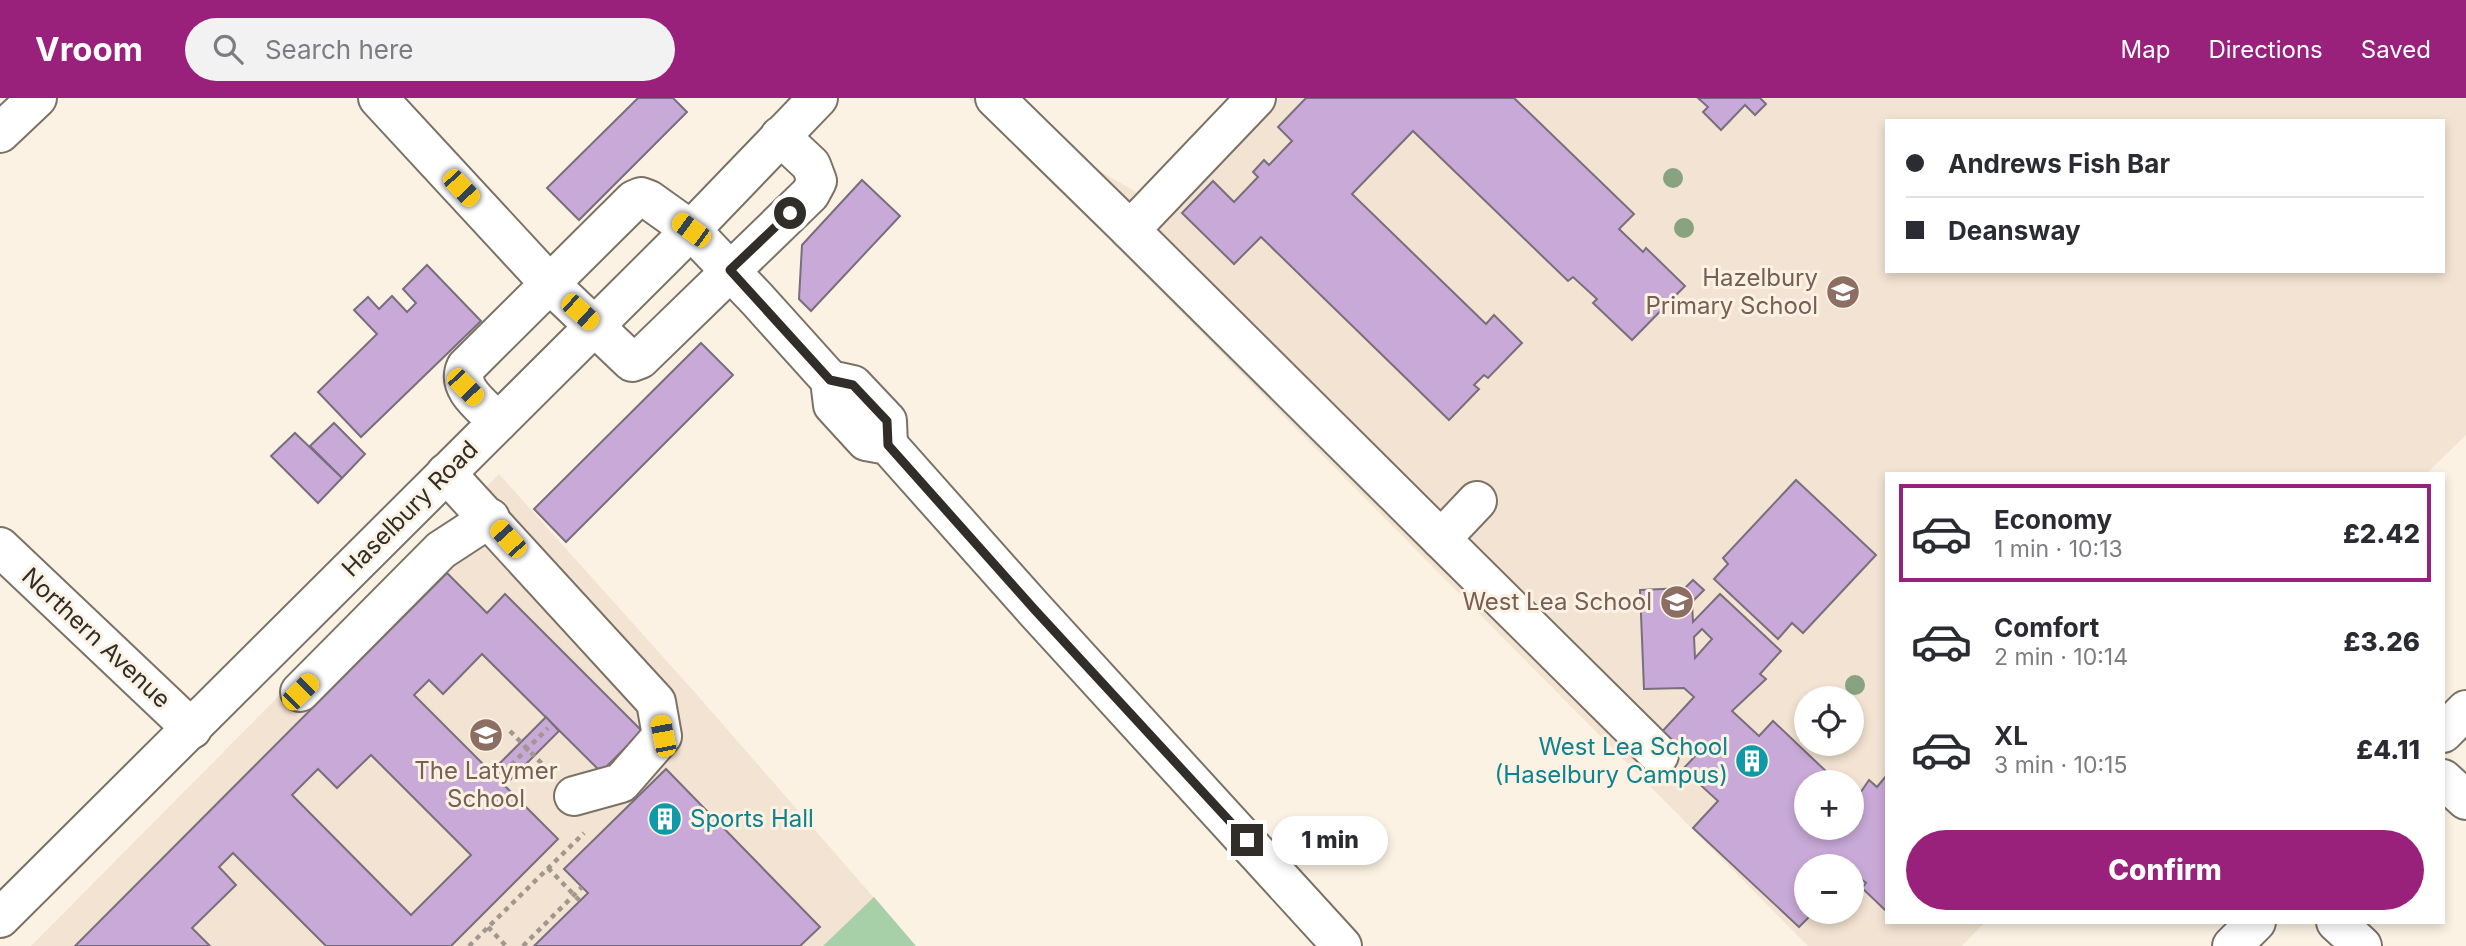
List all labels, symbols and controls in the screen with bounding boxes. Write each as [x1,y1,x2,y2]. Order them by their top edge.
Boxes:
search box [185,18,675,81]
text: Vroom [35,29,143,69]
icon: search [209,30,247,68]
text: Search here [265,34,414,65]
text: Map [2121,35,2170,64]
text: Directions [2208,35,2323,64]
text: Saved [2361,35,2431,64]
text: Andrews Fish Bar [1948,148,2170,179]
car [439,165,484,211]
route start [774,197,806,229]
car [668,209,715,251]
text: Deansway [1948,215,2081,246]
place label: Hazelbury Primary School [1645,263,1818,320]
school or university icon: Hazelbury Primary School [1824,273,1862,311]
car [558,290,603,334]
car [443,365,488,409]
street label: Haselbury Road [336,435,484,583]
icon: car [1910,502,1973,565]
text: Economy [1994,504,2112,535]
car [487,516,530,562]
text: £2.42 [2343,518,2420,549]
text: 1 min · 10:13 [1994,535,2123,563]
street label: Northern Avenue [16,561,177,714]
school or university icon: West Lea School [1658,583,1696,621]
place label: West Lea School [1462,587,1652,616]
icon: car [1910,610,1973,673]
text: Comfort [1994,612,2099,643]
text: £3.26 [2344,626,2420,657]
text: 2 min · 10:14 [1994,643,2128,671]
car [278,670,323,714]
map controls [1794,686,1864,924]
button: locate [1794,686,1864,756]
car [649,713,678,759]
school or university icon: The Latymer School [467,716,505,754]
icon: car [1910,718,1973,781]
text: XL [1994,720,2028,751]
place label: West Lea School (Haselbury Campus) [1495,732,1728,789]
text: £4.11 [2356,734,2420,765]
building icon: West Lea School (Haselbury Campus) [1733,742,1771,780]
text: 3 min · 10:15 [1994,751,2127,779]
place label: The Latymer School [414,756,558,813]
button: + [1794,770,1864,840]
building icon: Sports Hall [646,800,684,838]
place label: Sports Hall [690,804,814,833]
callout: 1 min [1272,816,1387,864]
route end [1231,824,1263,856]
text: 1 min [1301,826,1359,854]
button: Confirm [1906,830,2424,910]
button: − [1794,854,1864,924]

